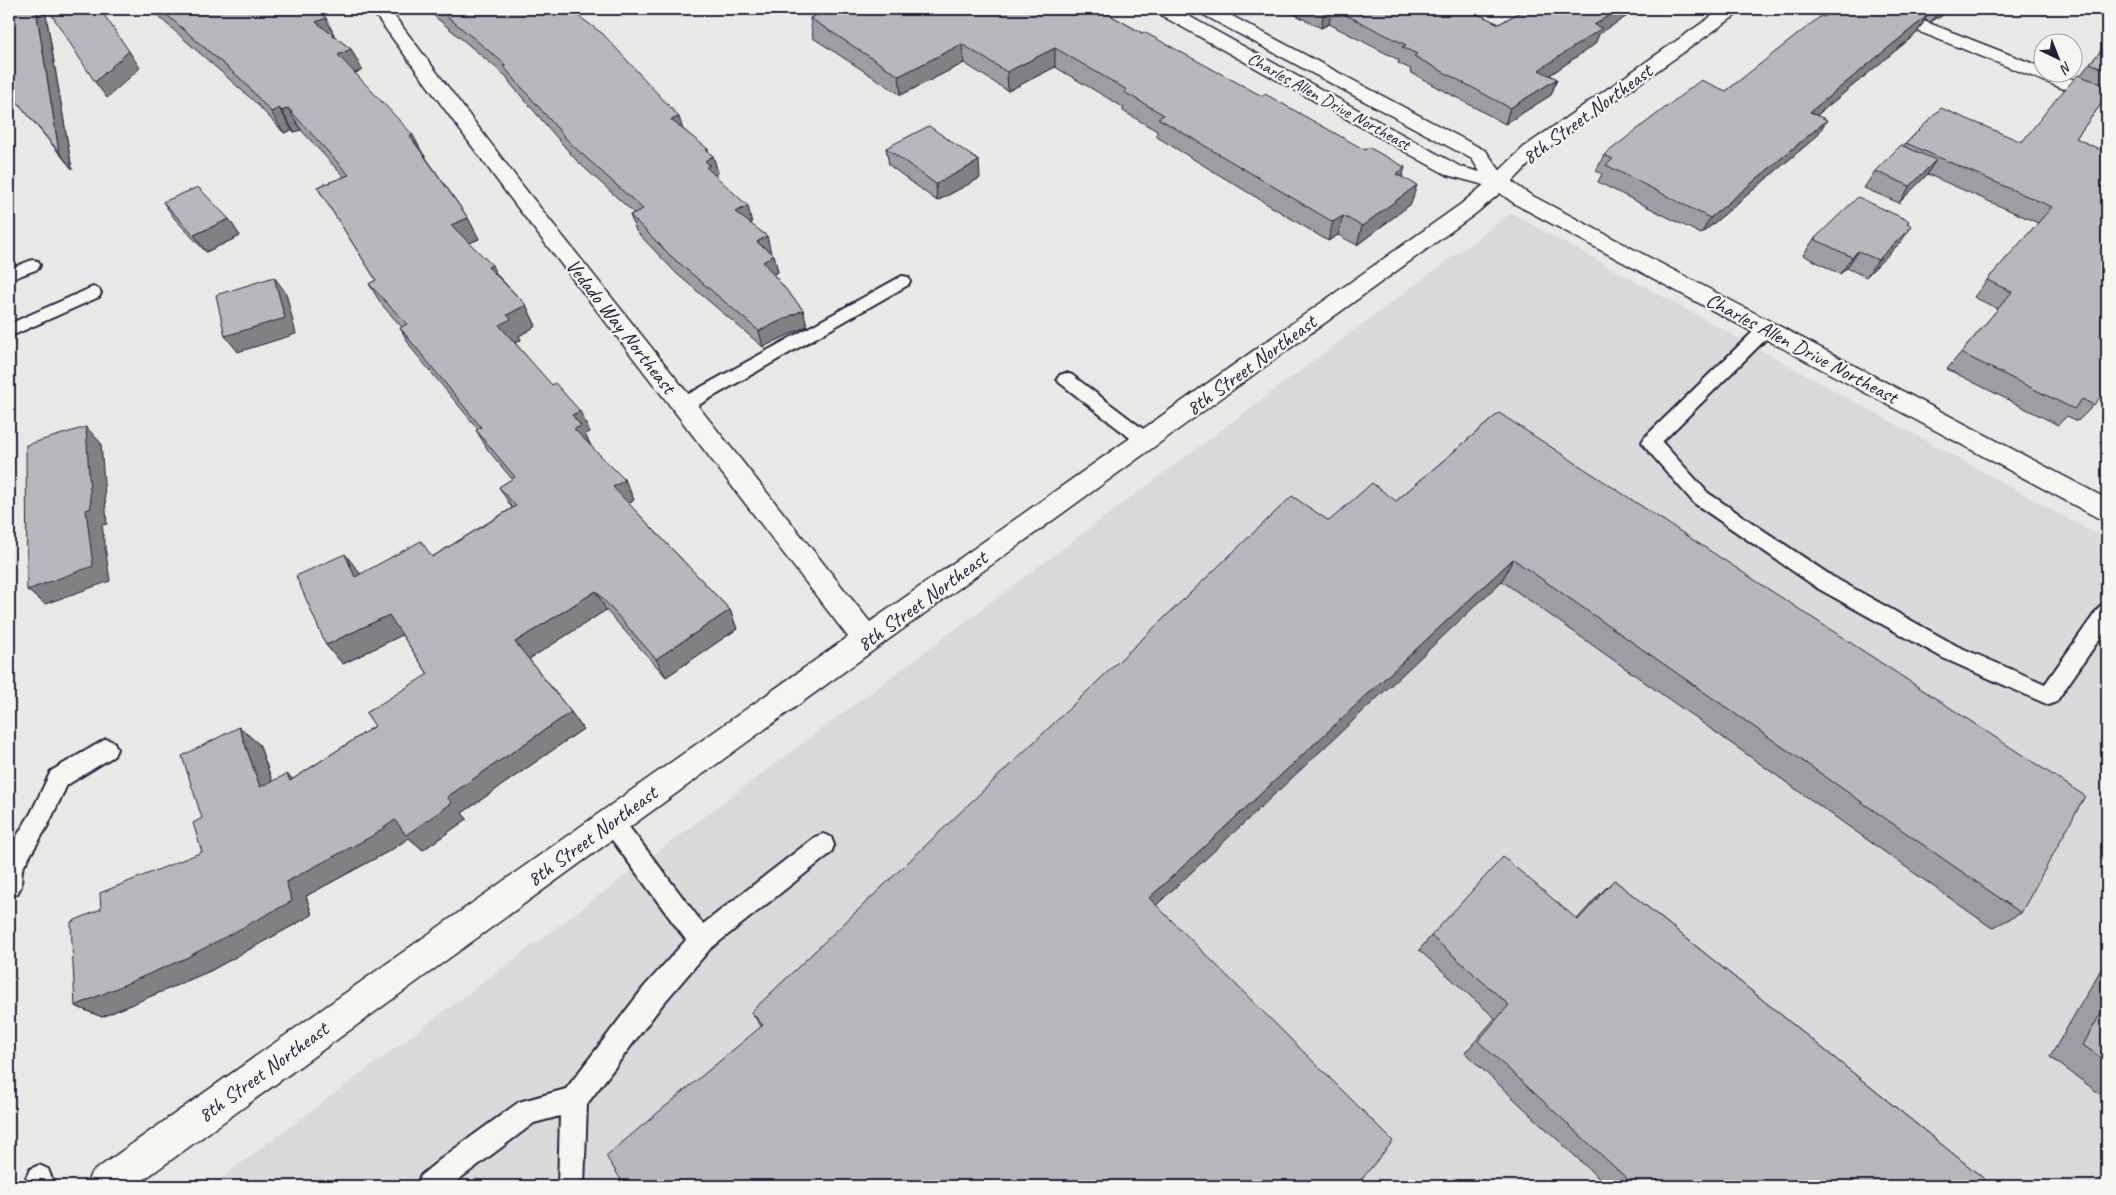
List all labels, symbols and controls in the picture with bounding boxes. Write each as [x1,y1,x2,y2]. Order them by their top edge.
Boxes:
north arrow [2034,32,2084,82]
street label: Charles Allen Drive Northeast [1244,47,1416,156]
street label: 8th Street Northeast [1517,57,1659,170]
text: N [2056,58,2075,78]
street label: Vedado Way Northeast [560,253,683,400]
street label: Charles Allen Drive Northeast [1702,286,1904,410]
street label: 8th Street Northeast [1181,308,1323,421]
street label: 8th Street Northeast [852,544,994,657]
street label: 8th Street Northeast [522,779,664,892]
street label: 8th Street Northeast [193,1015,335,1128]

